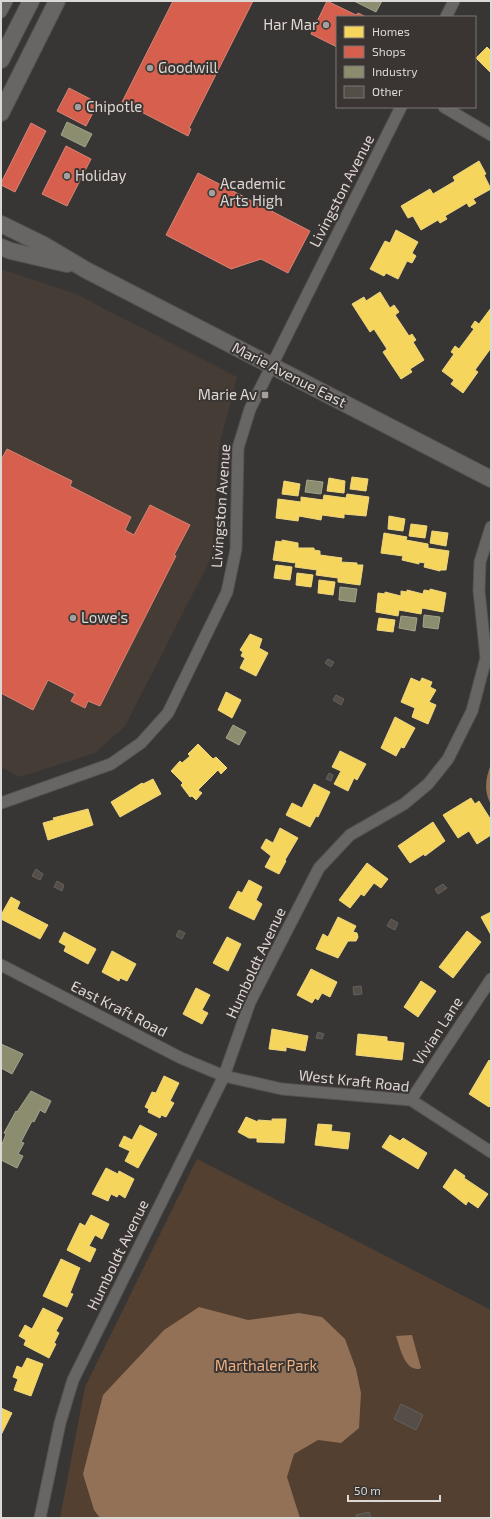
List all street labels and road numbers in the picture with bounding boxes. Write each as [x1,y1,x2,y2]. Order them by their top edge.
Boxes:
street label: Livingston Avenue [305,131,377,250]
street label: Marie Avenue East [229,338,349,412]
street label: Livingston Avenue [207,443,233,568]
street label: Humboldt Avenue [221,904,289,1021]
street label: East Kraft Road [68,976,171,1040]
street label: Vivian Lane [408,993,466,1068]
street label: West Kraft Road [298,1065,410,1095]
street label: Humboldt Avenue [83,1196,152,1313]

